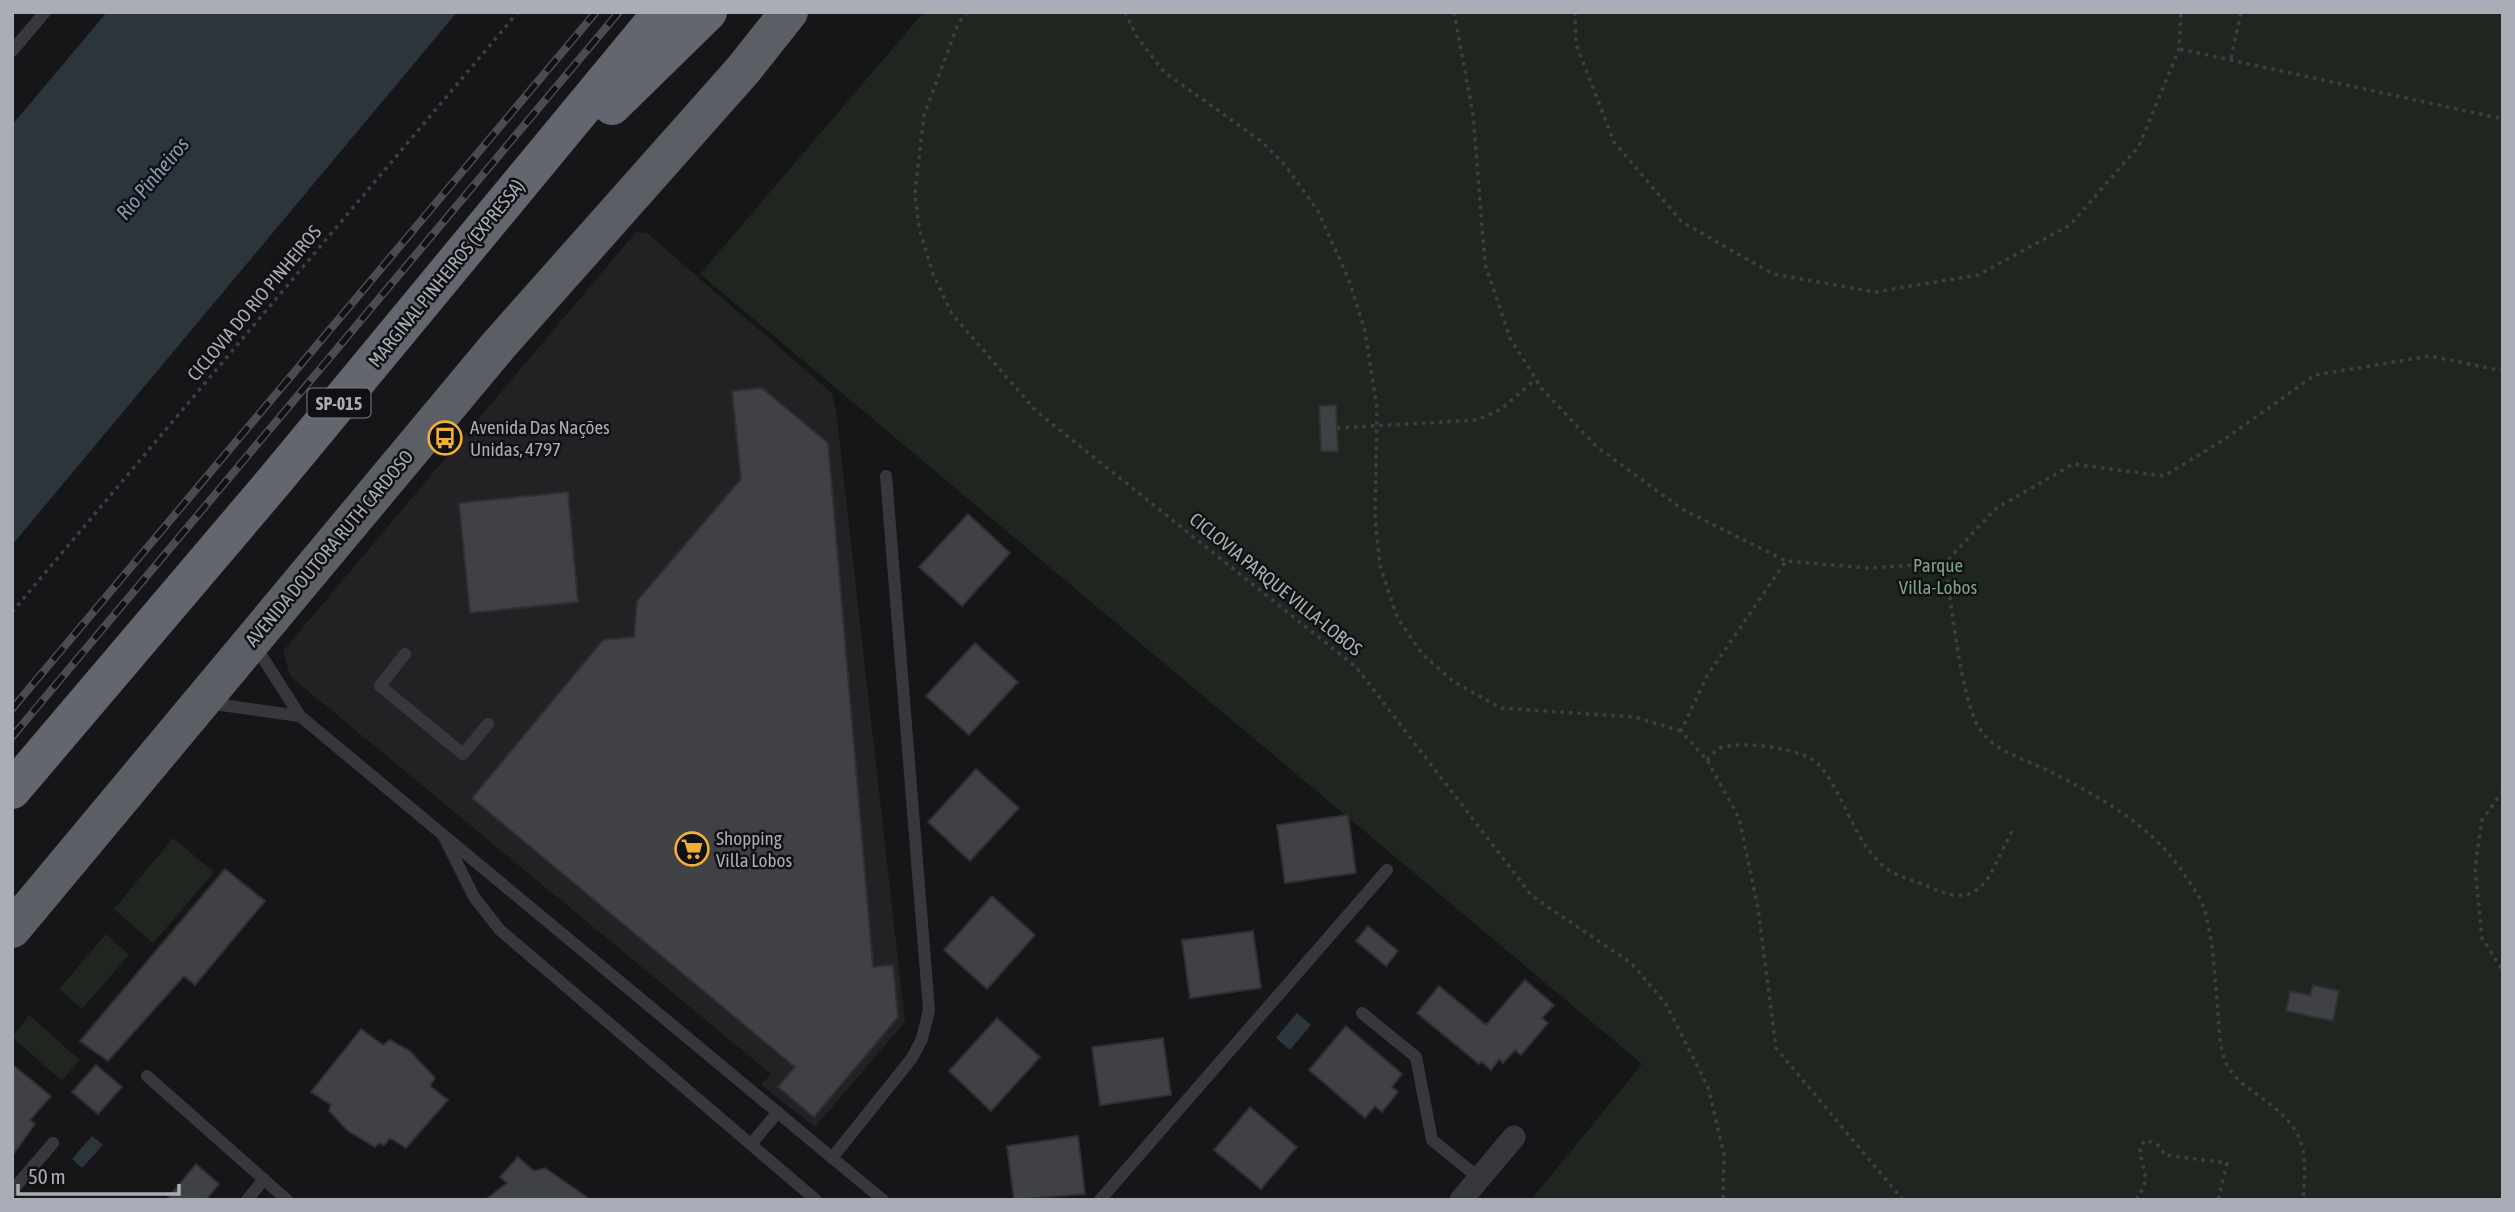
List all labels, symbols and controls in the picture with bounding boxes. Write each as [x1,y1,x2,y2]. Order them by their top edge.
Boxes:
water label: Rio Pinheiros [111,132,193,224]
street label: MARGINAL PINHEIROS (EXPRESSA) [364,175,528,371]
street label: CICLOVIA DO RIO PINHEIROS [183,221,325,385]
road number: SP-015 [308,388,370,418]
place label: Avenida Das Nações Unidas, 4797 [470,416,610,460]
bus stop icon: Avenida Das Nações Unidas, 4797 [426,419,464,457]
street label: AVENIDA DOUTORA RUTH CARDOSO [240,445,418,651]
street label: CICLOVIA PARQUE VILLA-LOBOS [1185,508,1367,660]
park label: Parque Villa-Lobos [1899,554,1977,598]
place label: Shopping Villa Lobos [716,827,792,871]
supermarket icon: Shopping Villa Lobos [673,830,711,868]
scale bar [18,1152,178,1196]
text: 50 m [28,1164,66,1188]

